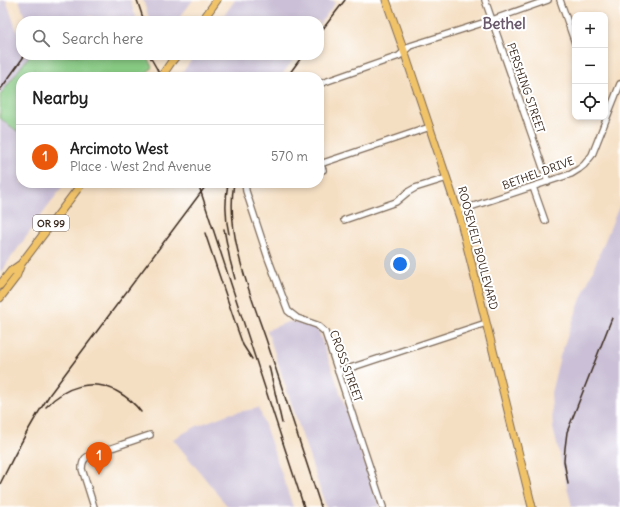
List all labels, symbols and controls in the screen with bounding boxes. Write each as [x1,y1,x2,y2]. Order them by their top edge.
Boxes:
map controls [572,12,608,120]
button: + [572,12,608,48]
district label: Bethel [482,14,526,33]
search box [16,16,324,60]
icon: search [30,27,52,49]
text: Search here [62,29,143,48]
street label: PERSHING STREET [504,41,548,135]
button: − [572,48,608,84]
button: locate [572,84,608,120]
text: Nearby [32,87,88,109]
text: Arcimoto West [70,139,168,158]
text: 1 [42,148,48,165]
text: 570 m [271,148,308,165]
street label: BETHEL DRIVE [500,154,576,192]
text: Place · West 2nd Avenue [70,158,211,175]
street label: ROOSEVELT BOULEVARD [455,185,501,311]
road number: OR 99 [33,215,69,231]
your location [390,254,410,274]
street label: CROSS STREET [327,328,365,404]
pin: 1 [86,442,112,475]

